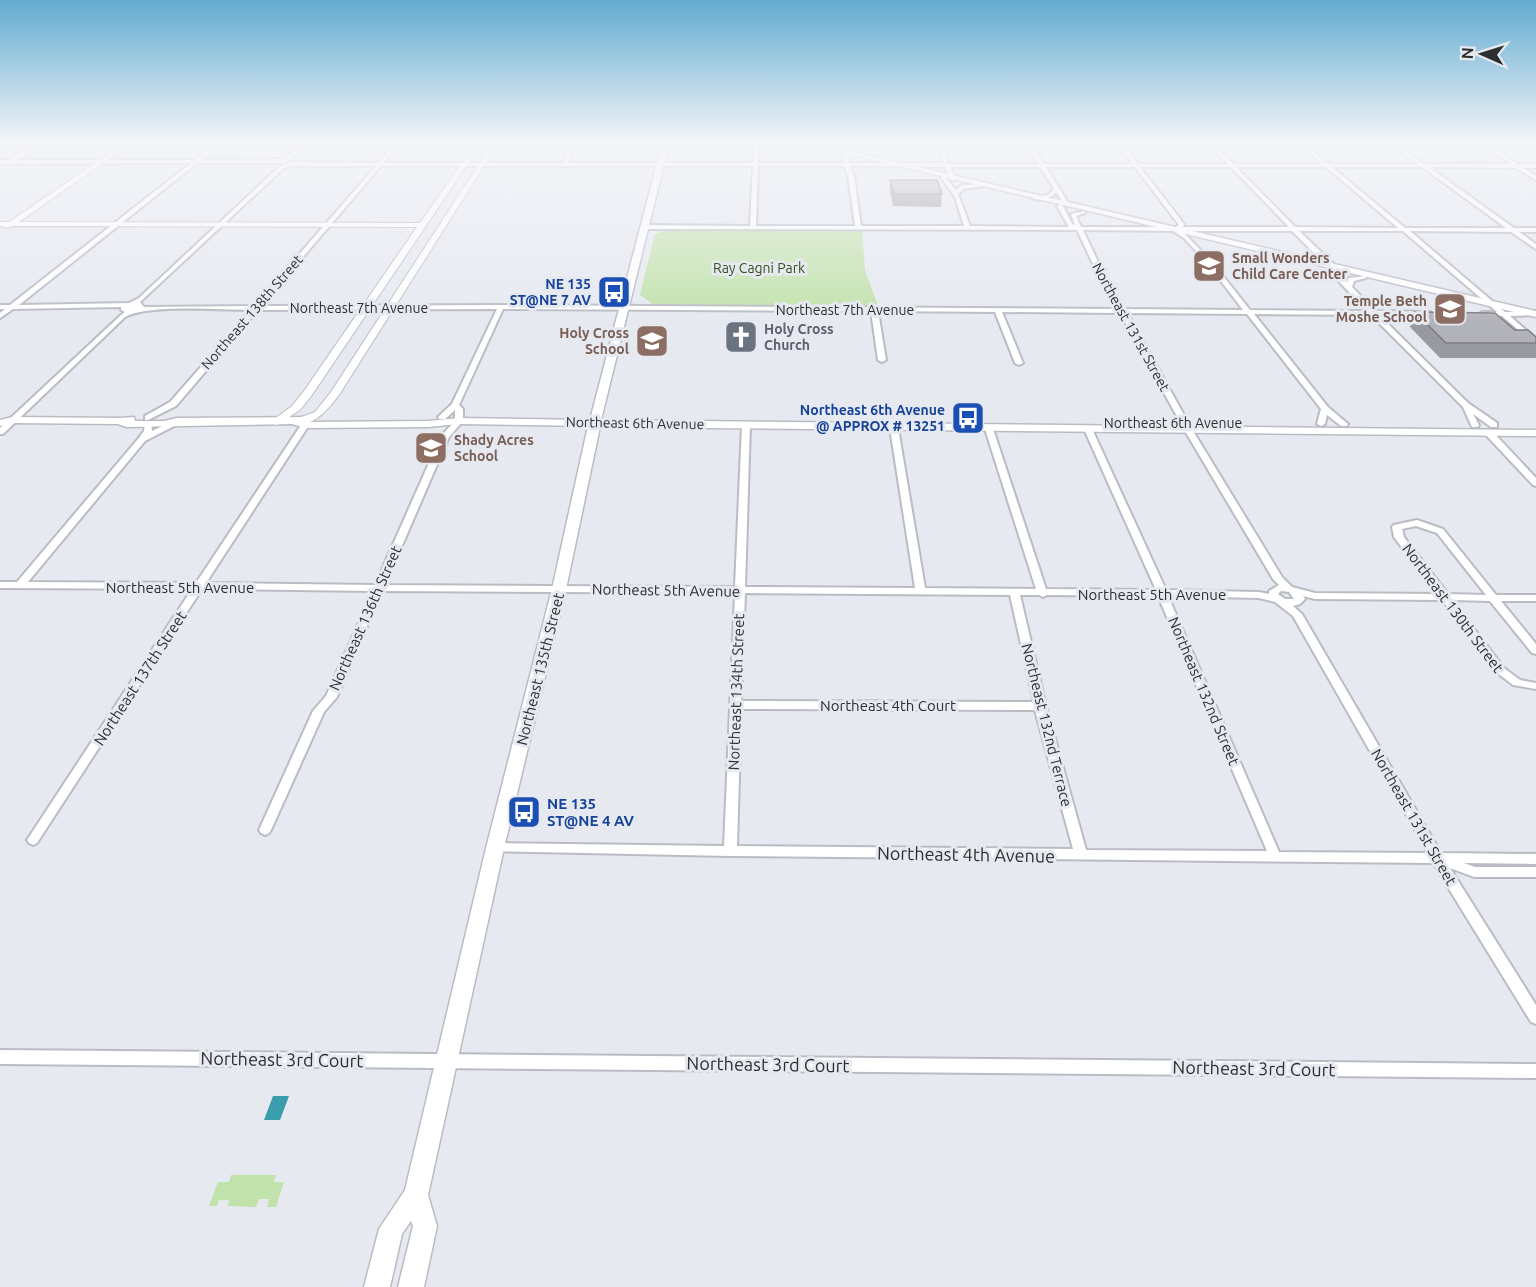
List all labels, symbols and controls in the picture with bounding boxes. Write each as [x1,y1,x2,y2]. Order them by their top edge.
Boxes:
north arrow [1452,24,1512,84]
text: N [1458,47,1476,60]
school or university icon: Small Wonders Child Care Center [1191,248,1227,284]
place label: Small Wonders Child Care Center [1232,250,1348,282]
street label: Northeast 138th Street [198,251,306,372]
park label: Ray Cagni Park [713,260,805,276]
street label: Northeast 131st Street [1089,260,1173,394]
bus stop icon: NE 135 ST@NE 7 AV [596,274,632,310]
place label: NE 135 ST@NE 7 AV [510,276,591,308]
school or university icon: Temple Beth Moshe School [1432,291,1468,327]
place label: Temple Beth Moshe School [1336,293,1427,325]
street label: Northeast 7th Avenue [290,300,428,316]
street label: Northeast 7th Avenue [776,302,914,318]
church icon: Holy Cross Church [723,319,759,355]
place label: Holy Cross Church [764,321,834,353]
school or university icon: Holy Cross School [634,323,670,359]
place label: Holy Cross School [559,325,629,357]
bus stop icon: Northeast 6th Avenue @ APPROX # 13251 [950,400,986,436]
place label: Northeast 6th Avenue @ APPROX # 13251 [800,402,945,434]
street label: Northeast 6th Avenue [566,414,704,432]
street label: Northeast 6th Avenue [1104,415,1242,431]
school or university icon: Shady Acres School [413,430,449,466]
place label: Shady Acres School [454,432,534,464]
street label: Northeast 130th Street [1399,540,1507,676]
street label: Northeast 136th Street [325,543,405,693]
street label: Northeast 5th Avenue [106,579,254,596]
street label: Northeast 5th Avenue [592,580,740,600]
street label: Northeast 5th Avenue [1078,586,1226,603]
street label: Northeast 135th Street [513,591,567,747]
street label: Northeast 137th Street [90,608,190,748]
street label: Northeast 134th Street [725,613,747,771]
street label: Northeast 132nd Street [1165,614,1243,768]
street label: Northeast 132nd Terrace [1018,642,1076,808]
street label: Northeast 4th Court [820,697,956,714]
street label: Northeast 131st Street [1368,746,1460,888]
bus stop icon: NE 135 ST@NE 4 AV [506,794,542,830]
place label: NE 135 ST@NE 4 AV [547,795,635,829]
street label: Northeast 4th Avenue [877,842,1055,866]
street label: Northeast 3rd Court [200,1048,364,1070]
street label: Northeast 3rd Court [686,1053,850,1075]
street label: Northeast 3rd Court [1172,1057,1336,1079]

